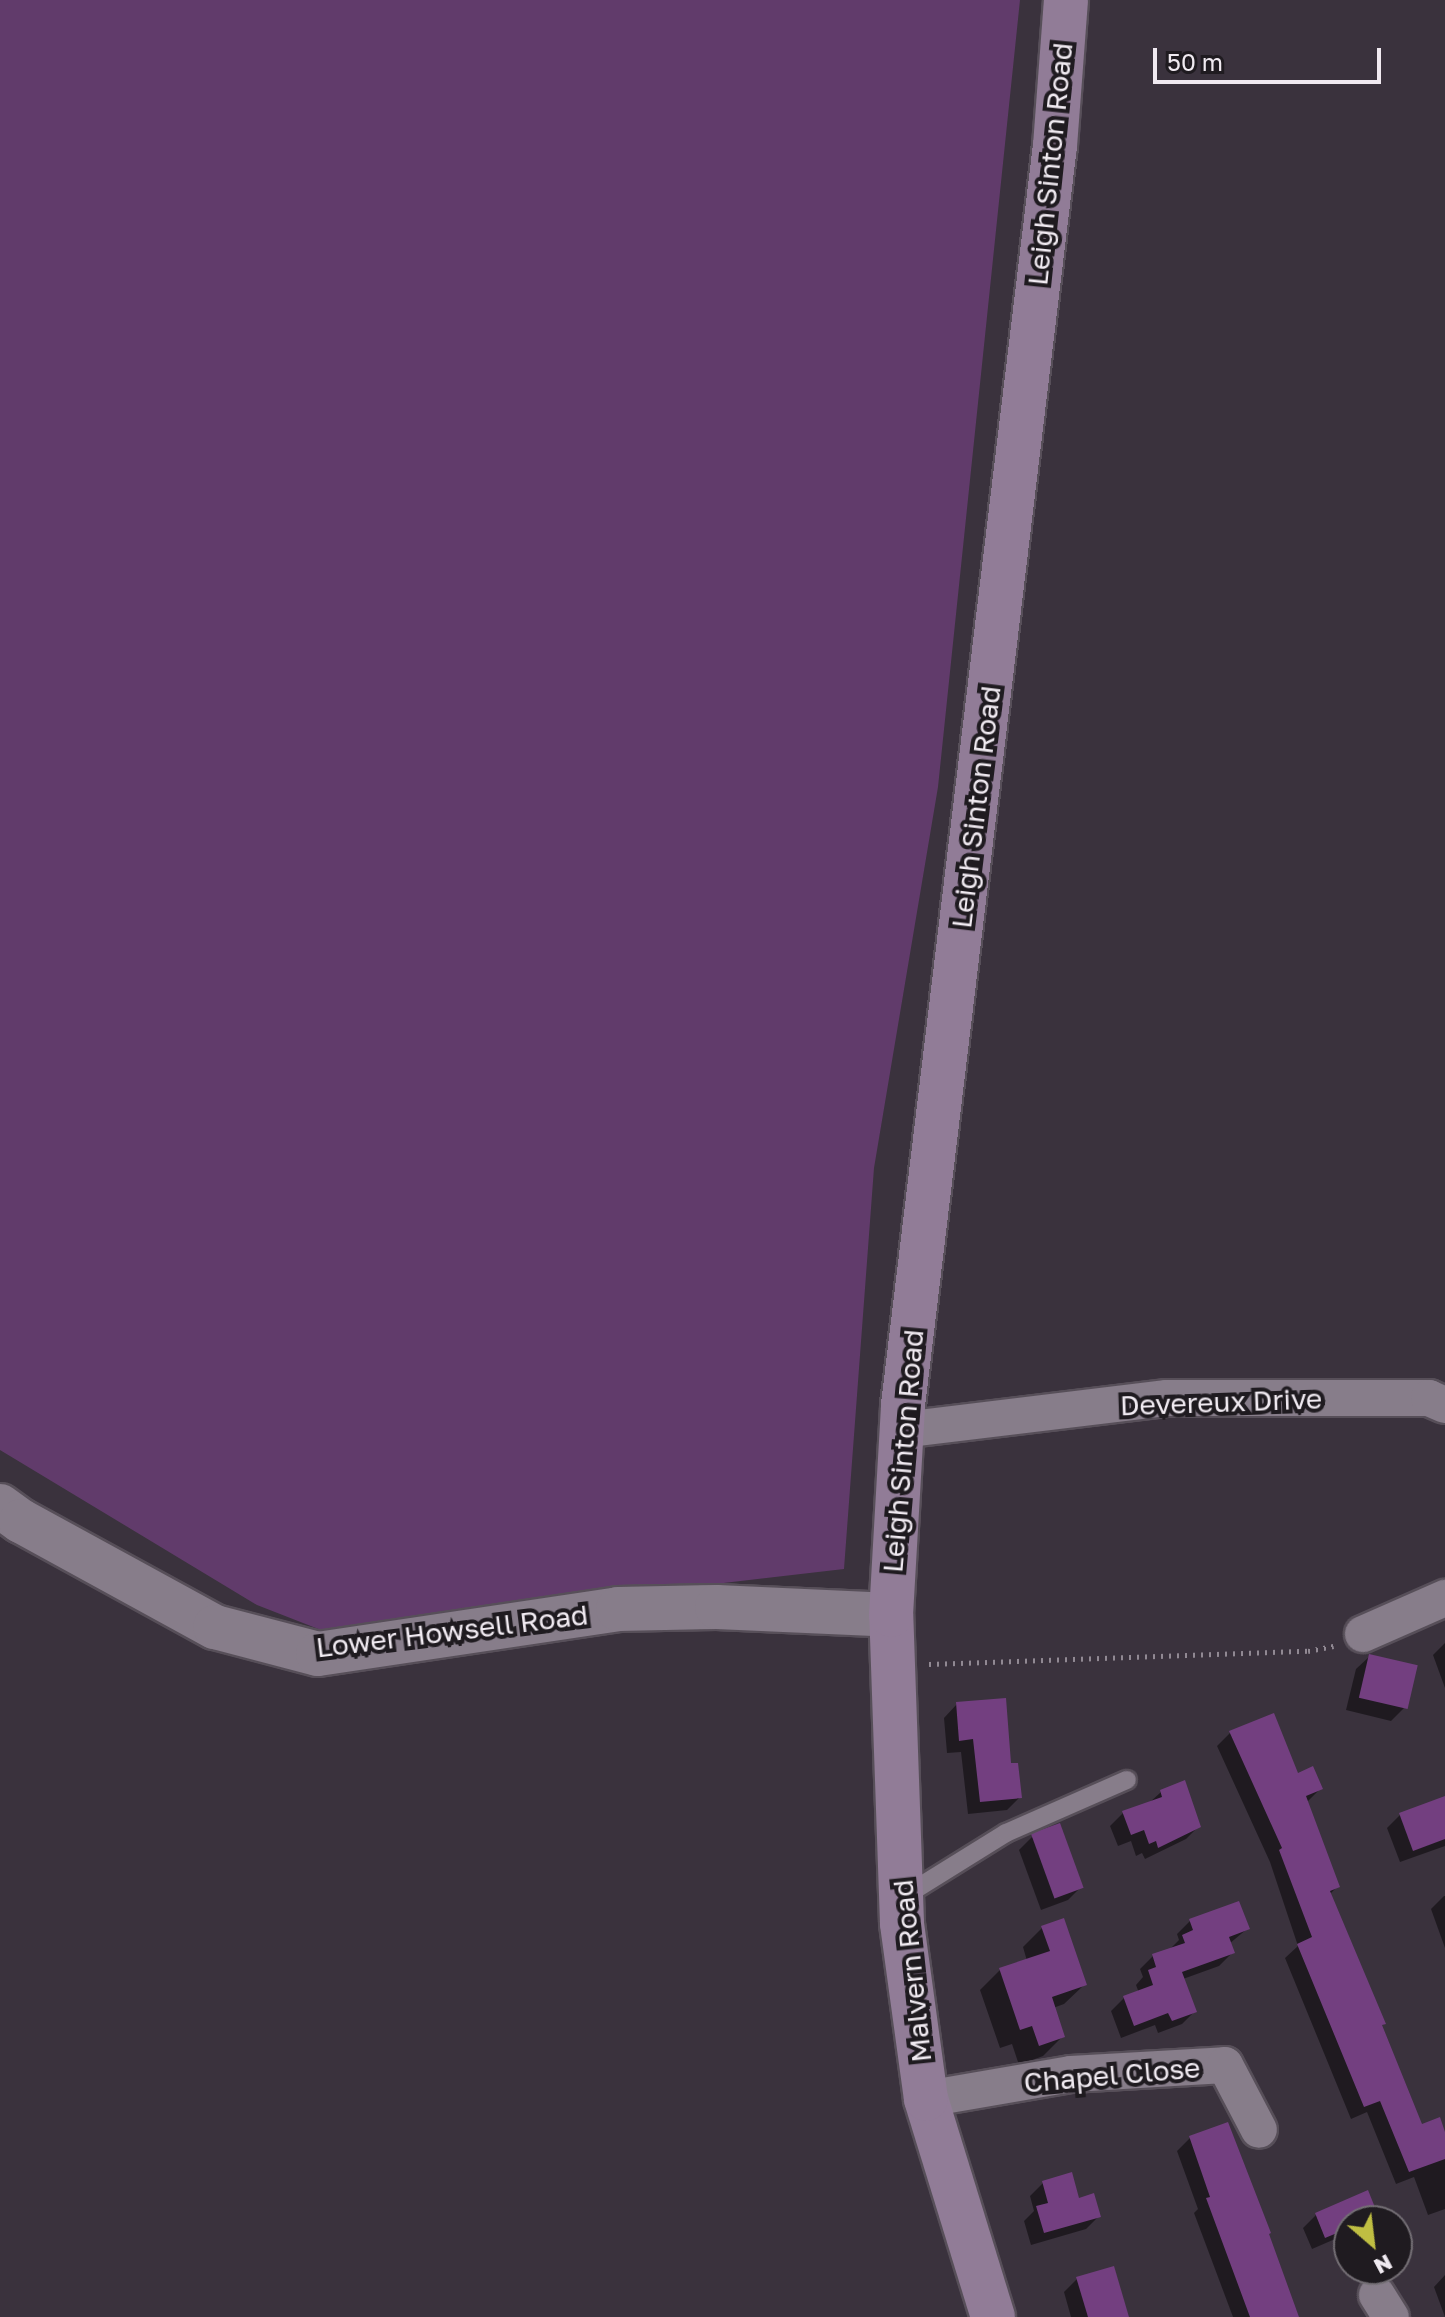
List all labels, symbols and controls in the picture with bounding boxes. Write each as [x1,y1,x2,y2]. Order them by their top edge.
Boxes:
scale bar [1157,32,1385,82]
street label: Leigh Sinton Road [1021,41,1079,287]
text: 50 m [1167,47,1223,76]
street label: Leigh Sinton Road [944,684,1008,930]
street label: Leigh Sinton Road [876,1328,930,1574]
street label: Devereux Drive [1119,1382,1323,1422]
street label: Lower Howsell Road [314,1598,590,1664]
street label: Malvern Road [886,1878,938,2064]
street label: Chapel Close [1022,2051,1202,2099]
north arrow [1333,2205,1413,2285]
text: N [1370,2249,1397,2281]

